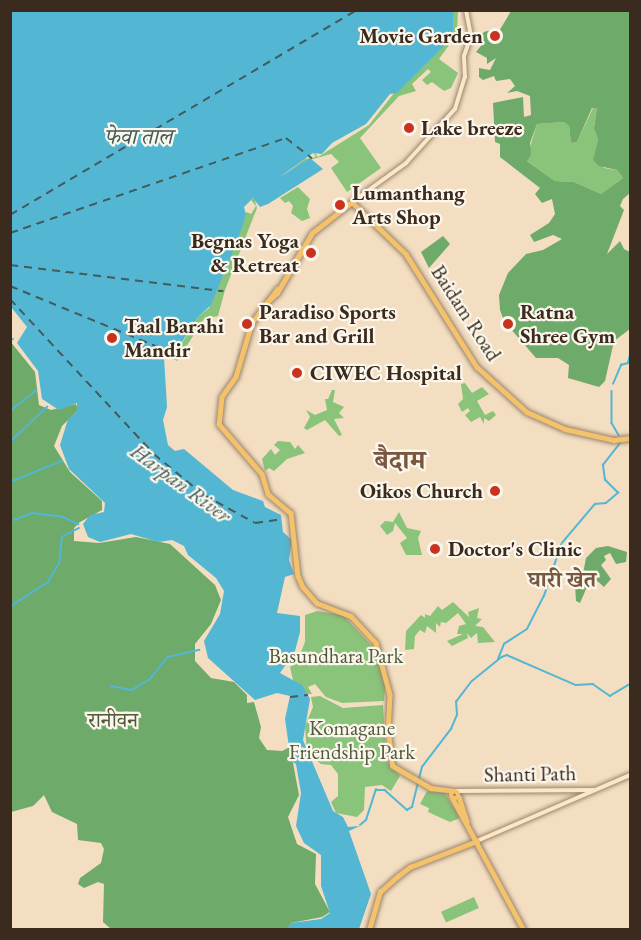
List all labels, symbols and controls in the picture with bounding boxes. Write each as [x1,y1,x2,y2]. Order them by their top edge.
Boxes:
place label: Movie Garden [359,23,483,49]
marker: Movie Garden [488,29,502,43]
place label: Lake breeze [421,115,523,141]
marker: Lake breeze [402,121,416,135]
water label: फेवा ताल [104,124,172,150]
place label: Lumanthang Arts Shop [352,180,465,230]
marker: Lumanthang Arts Shop [333,198,347,212]
place label: Begnas Yoga & Retreat [191,228,299,278]
marker: Begnas Yoga & Retreat [304,246,318,260]
street label: Baidam Road [426,260,506,366]
place label: Paradiso Sports Bar and Grill [259,299,396,349]
place label: Ratna Shree Gym [520,299,615,349]
place label: Taal Barahi Mandir [124,313,224,363]
marker: Paradiso Sports Bar and Grill [240,317,254,331]
marker: Ratna Shree Gym [501,317,515,331]
marker: Taal Barahi Mandir [105,331,119,345]
place label: CIWEC Hospital [310,360,462,386]
marker: CIWEC Hospital [288,364,306,382]
water label: Harpan River [126,438,236,528]
district label: बैदाम [375,444,425,476]
place label: Oikos Church [360,478,483,504]
marker: Oikos Church [488,484,502,498]
place label: Doctor's Clinic [448,536,582,562]
marker: Doctor's Clinic [426,540,444,558]
district label: घारी खेत [528,567,596,593]
park label: Basundhara Park [269,643,403,669]
park label: रानीवन [88,707,138,733]
park label: Komagane Friendship Park [289,715,415,765]
street label: Shanti Path [484,761,576,787]

